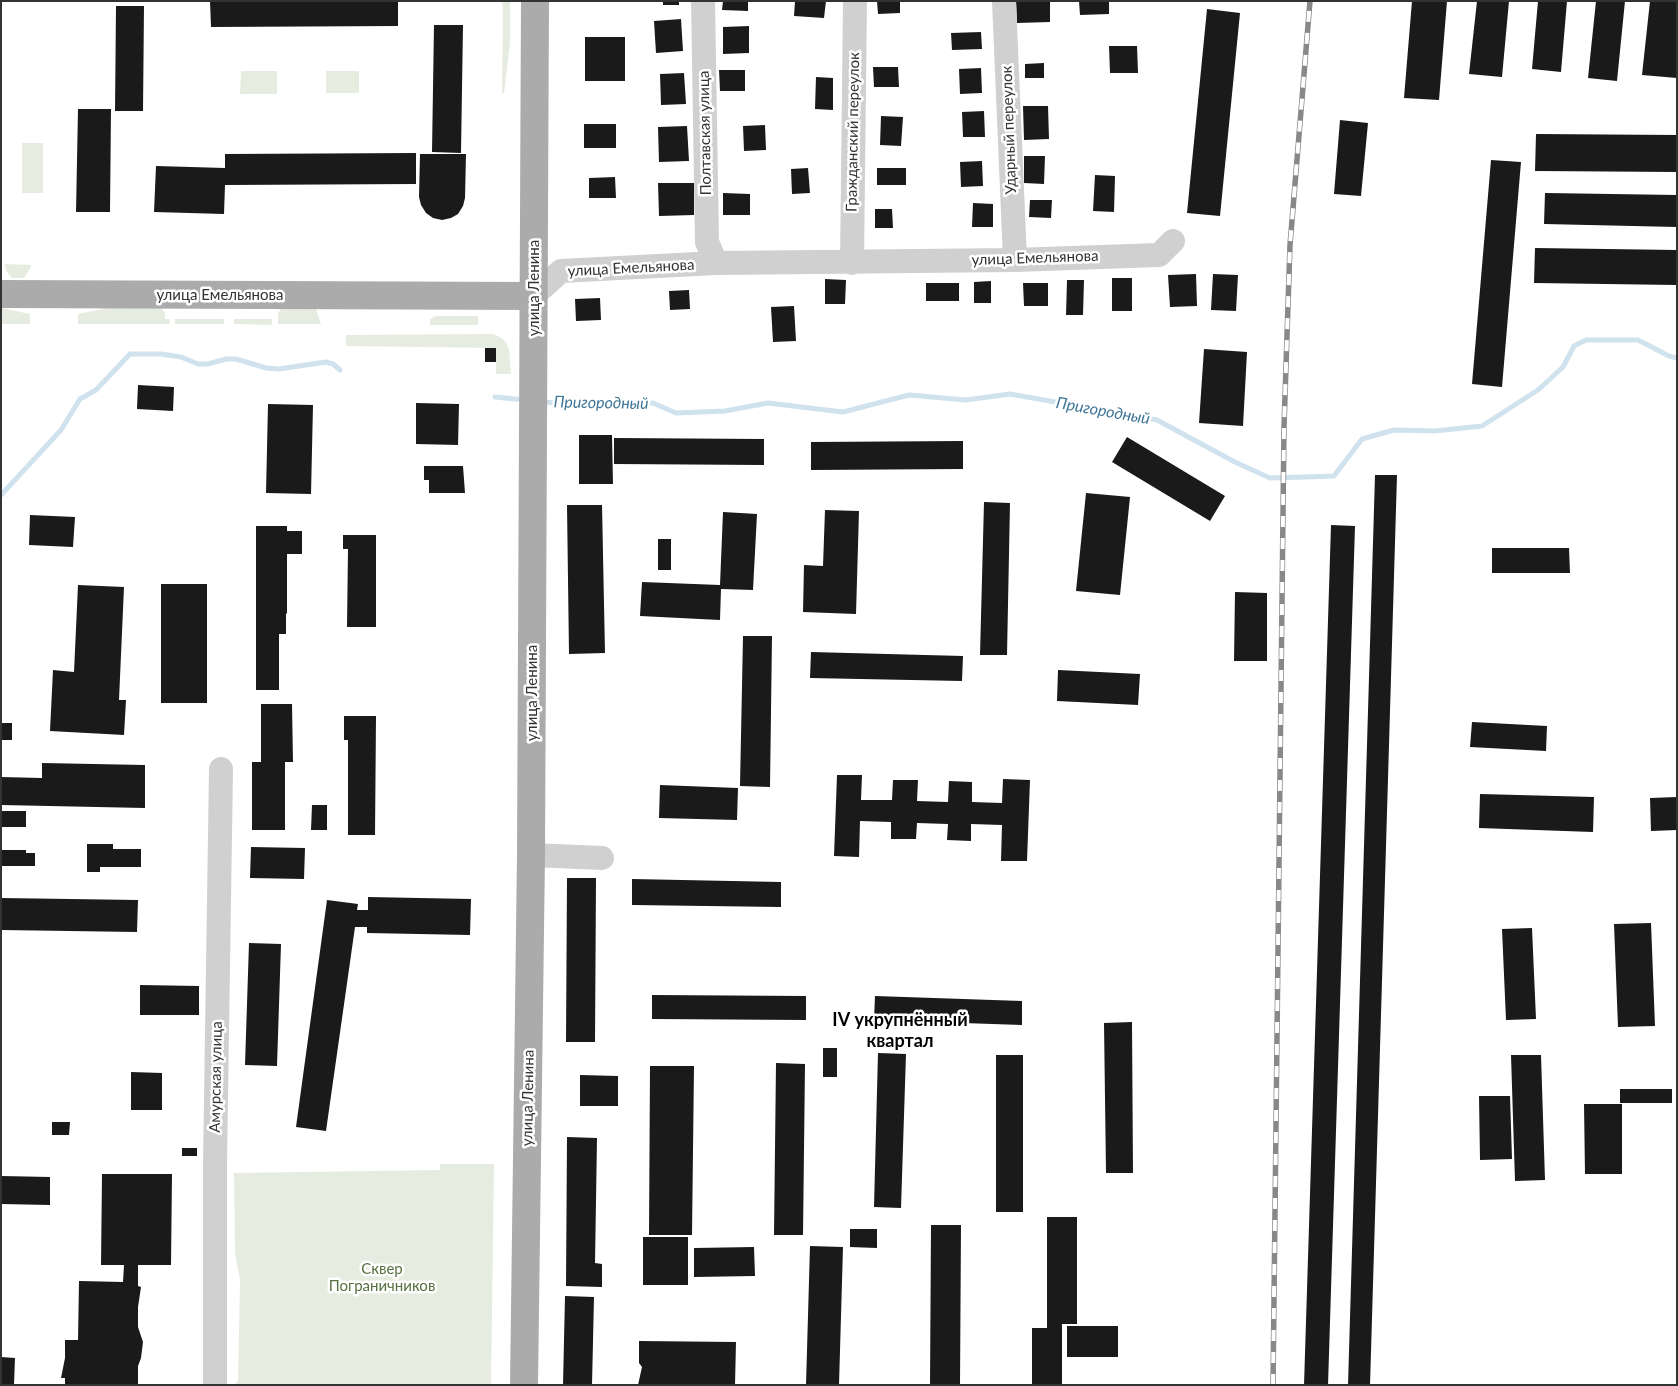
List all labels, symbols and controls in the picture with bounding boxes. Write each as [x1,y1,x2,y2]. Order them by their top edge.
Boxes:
street label: Гражданский переулок [843,52,863,212]
street label: Ударный переулок [998,65,1020,195]
street label: Полтавская улица [695,70,715,196]
street label: улица Ленина [525,240,543,336]
street label: улица Емельянова [971,247,1099,269]
street label: улица Емельянова [567,256,695,280]
street label: улица Емельянова [157,286,283,304]
water label: Пригородный [553,393,649,413]
water label: Пригородный [1055,393,1151,429]
street label: улица Ленина [523,645,541,741]
district label: IV укрупнённый квартал [832,1009,968,1052]
street label: Амурская улица [206,1021,226,1133]
street label: улица Ленина [518,1050,538,1146]
park label: Сквер Пограничников [329,1260,435,1295]

